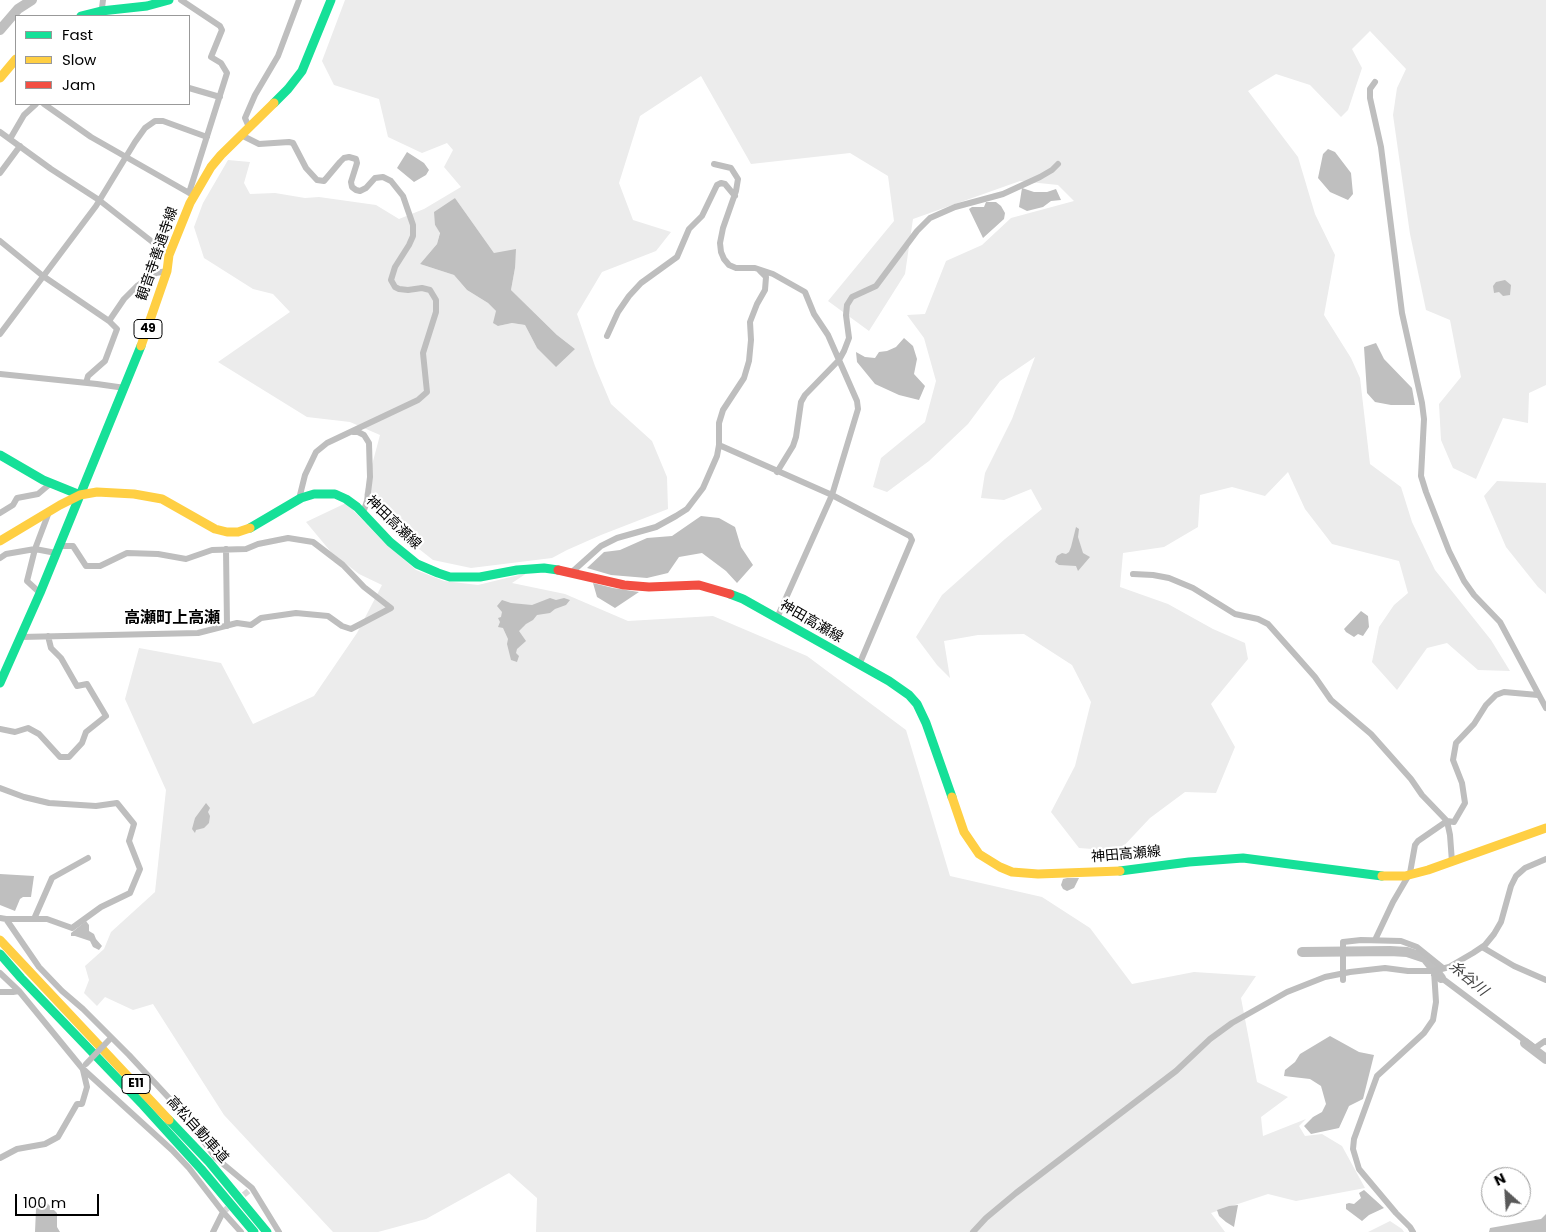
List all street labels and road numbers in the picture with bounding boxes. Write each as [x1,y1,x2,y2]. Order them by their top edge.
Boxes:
street label: 観音寺善通寺線 [134,205,182,303]
road number: 49 [134,320,162,338]
street label: 神田高瀬線 [362,493,424,553]
street label: 神田高瀬線 [776,597,846,647]
street label: 神田高瀬線 [1090,844,1162,866]
road number: E11 [122,1074,150,1094]
street label: 高松自動車道 [163,1093,231,1167]

